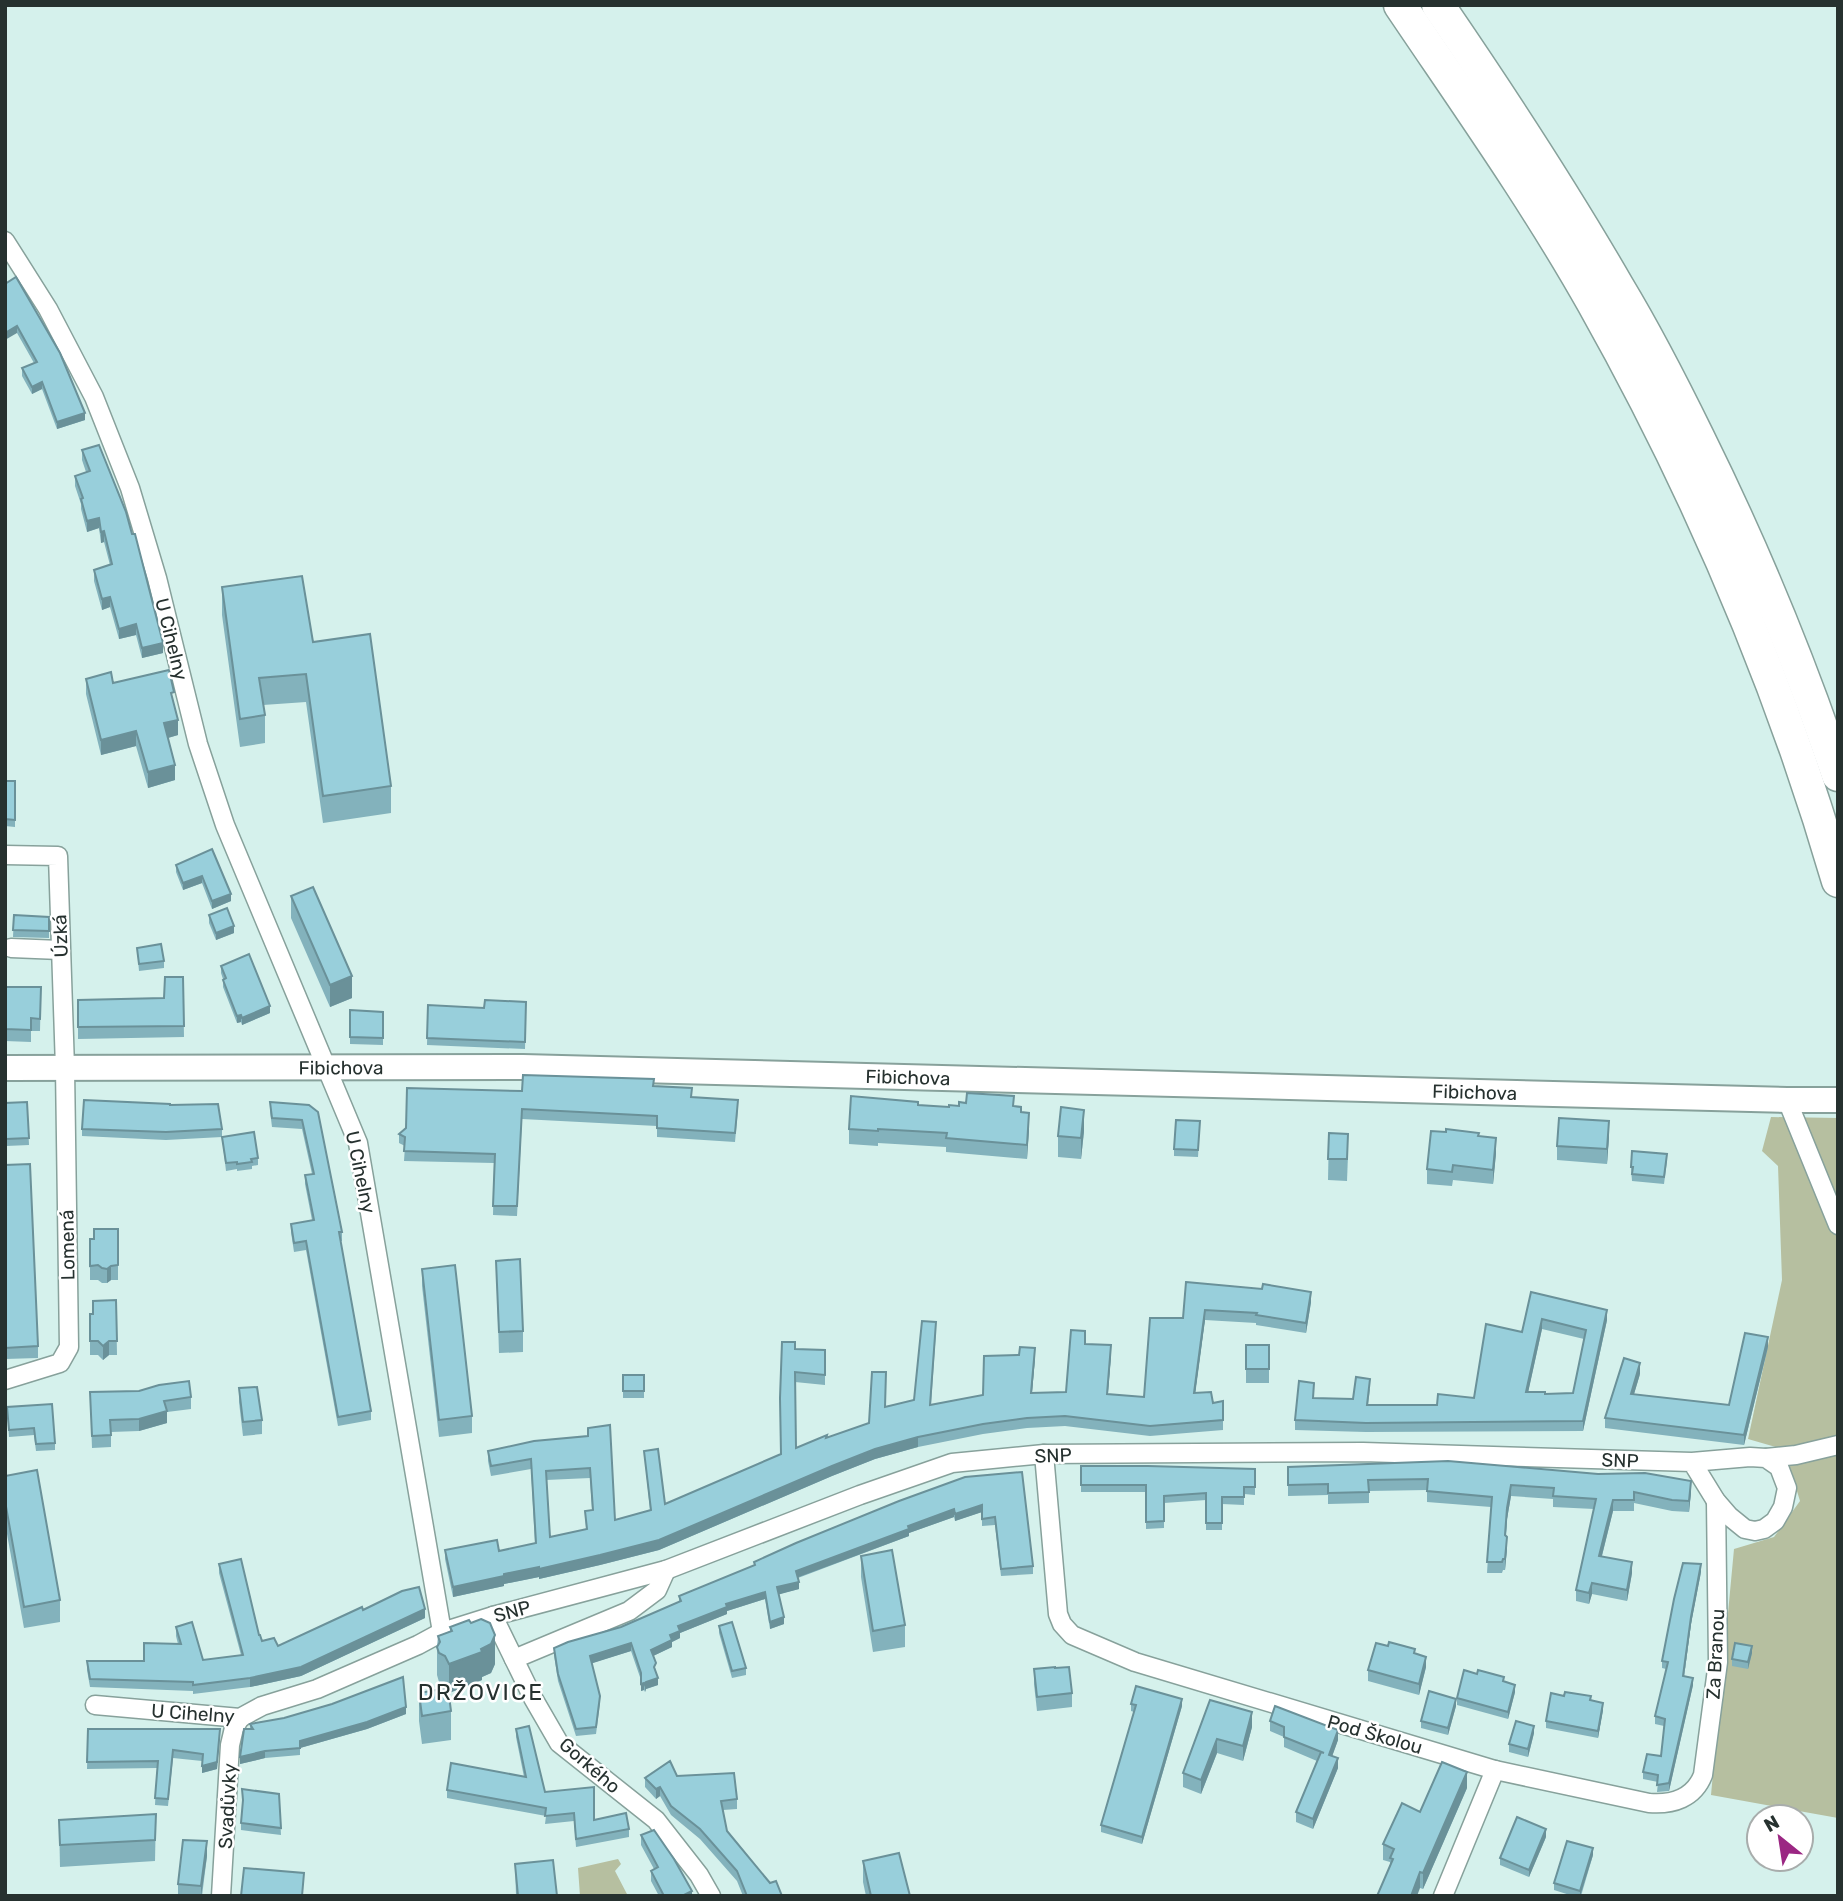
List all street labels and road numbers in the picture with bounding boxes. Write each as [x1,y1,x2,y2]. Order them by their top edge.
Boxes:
street label: U Cihelny [150,596,193,683]
street label: Úzká [48,914,73,958]
street label: Fibichova [299,1056,383,1079]
street label: Fibichova [865,1065,951,1090]
street label: Fibichova [1432,1080,1517,1105]
street label: U Cihelny [341,1129,380,1215]
street label: Lomená [55,1209,80,1281]
street label: SNP [1034,1443,1072,1468]
street label: SNP [1601,1448,1639,1473]
street label: SNP [491,1596,533,1627]
street label: Za Branou [1702,1608,1729,1700]
street label: U Cihelny [150,1699,236,1728]
street label: Pod Školou [1325,1710,1425,1759]
street label: Gorkého [554,1733,625,1798]
street label: Svadůvky [214,1763,241,1850]

